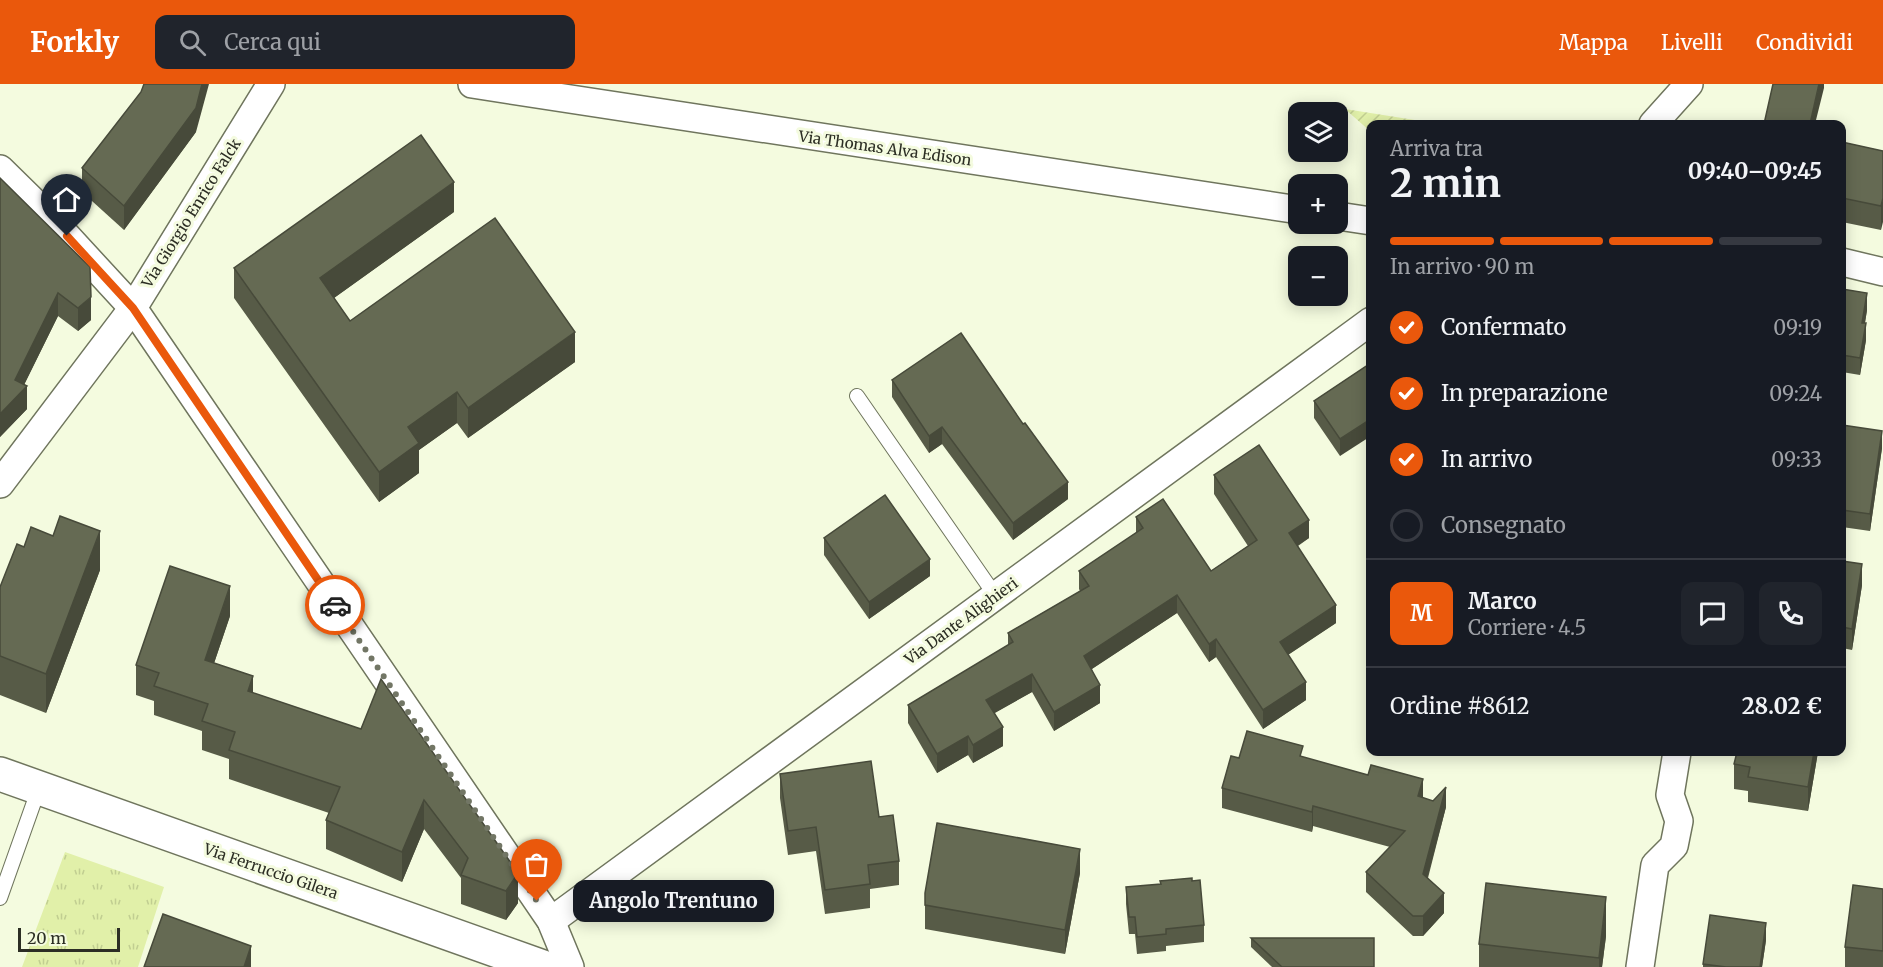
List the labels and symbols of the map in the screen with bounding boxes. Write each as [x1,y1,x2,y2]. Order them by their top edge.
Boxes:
street label: Via Thomas Alva Edison [796,126,973,170]
street label: Via Giorgio Enrico Falck [137,135,245,292]
pin [41,174,92,236]
street label: Via Dante Alighieri [900,573,1022,669]
courier [305,575,365,635]
street label: Via Ferruccio Gilera [201,839,340,903]
pin [511,839,562,901]
callout: Angolo Trentuno [573,880,774,922]
scale bar [18,925,120,952]

